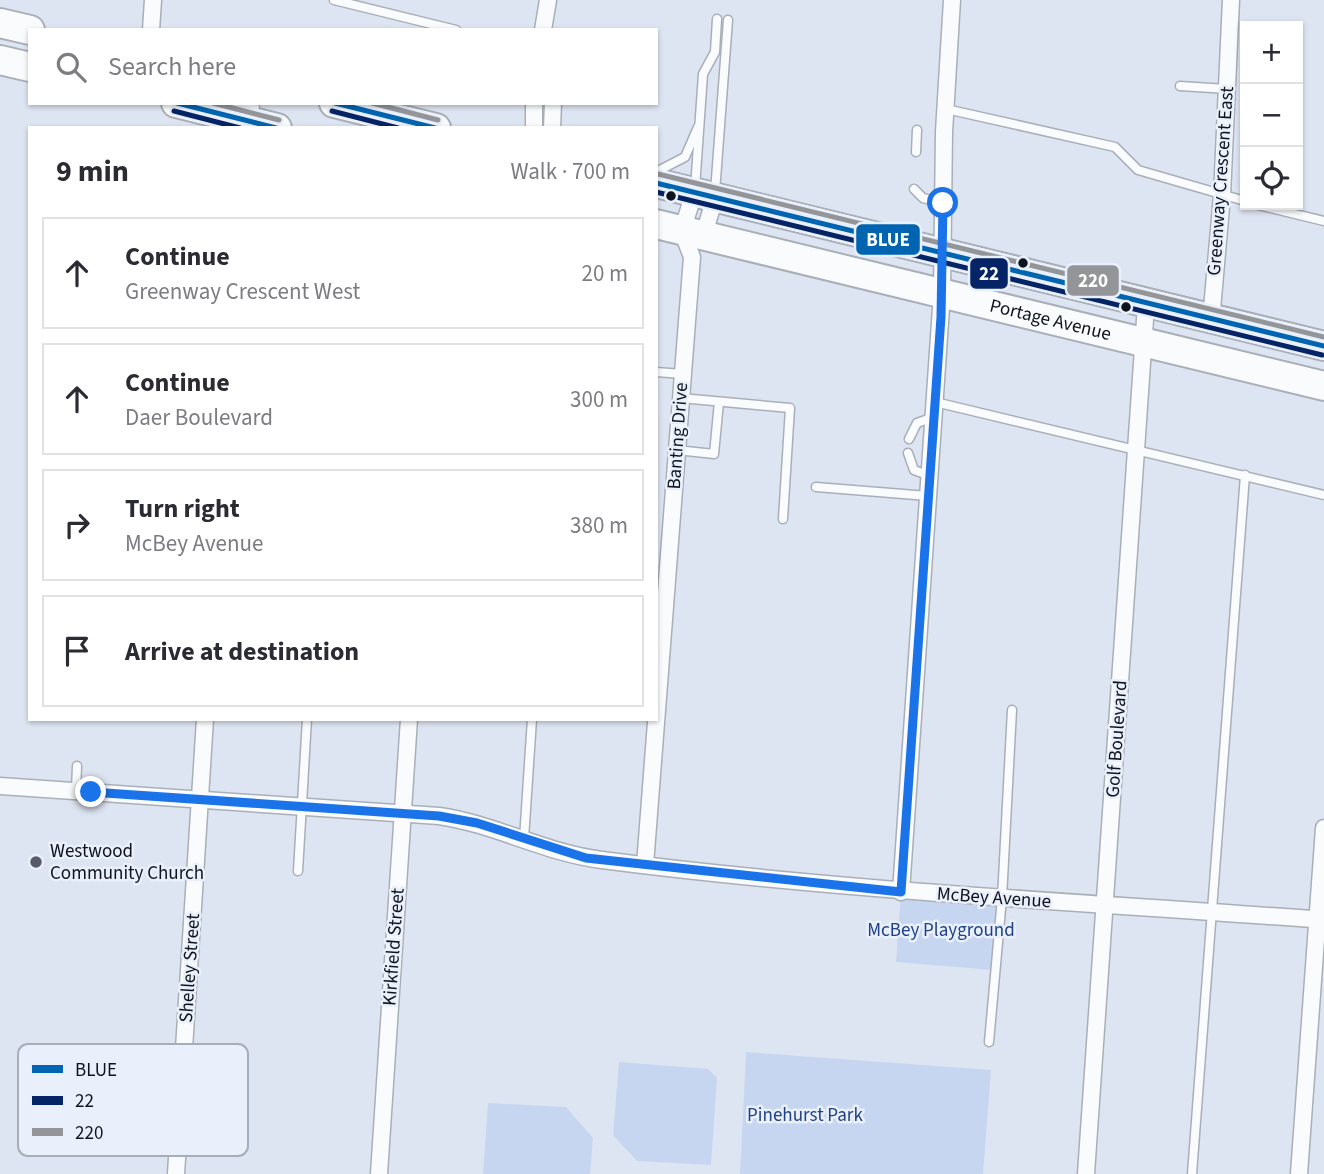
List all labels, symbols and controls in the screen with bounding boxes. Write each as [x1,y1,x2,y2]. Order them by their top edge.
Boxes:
map controls [1240,21,1303,210]
button: + [1240,21,1303,84]
search box [28,28,658,105]
icon: search [52,48,90,86]
text: Search here [108,48,236,85]
button: − [1240,84,1303,147]
street label: Greenway Crescent East [1201,85,1241,277]
button: locate [1240,147,1303,210]
text: 9 min [56,150,129,193]
text: Walk · 700 m [511,155,630,188]
route start [927,187,958,218]
unlabelled marker [664,189,678,203]
line badge: BLUE [855,223,921,256]
text: BLUE [866,227,910,254]
text: Continue [125,238,230,275]
icon: ahead [58,254,96,292]
unlabelled marker [1016,256,1030,270]
text: 20 m [581,257,628,290]
line badge: 22 [969,257,1009,290]
text: 22 [979,261,999,288]
line badge: 220 [1066,264,1120,297]
text: 220 [1078,268,1108,295]
text: Greenway Crescent West [125,275,360,308]
street label: Portage Avenue [987,292,1114,347]
unlabelled marker [1119,300,1133,314]
text: Continue [125,364,230,401]
icon: ahead [58,380,96,418]
street label: Banting Drive [661,382,695,490]
text: 300 m [570,383,628,416]
text: Daer Boulevard [125,401,273,434]
text: Turn right [125,490,240,527]
icon: right [58,506,96,544]
text: 380 m [570,509,628,542]
text: McBey Avenue [125,527,264,560]
icon: arrive [58,632,96,670]
text: Arrive at destination [125,633,359,670]
street label: Golf Boulevard [1099,679,1135,799]
route end [75,776,106,807]
place label: Westwood Community Church [50,838,204,887]
marker: Westwood Community Church [28,854,44,870]
street label: McBey Avenue [936,881,1052,915]
street label: Kirkfield Street [376,887,412,1007]
street label: Shelley Street [173,912,207,1024]
park label: McBey Playground [867,917,1015,944]
legend [18,1044,248,1156]
text: BLUE [75,1057,117,1084]
text: 22 [75,1088,94,1115]
park label: Pinehurst Park [747,1102,863,1129]
text: 220 [75,1120,103,1147]

